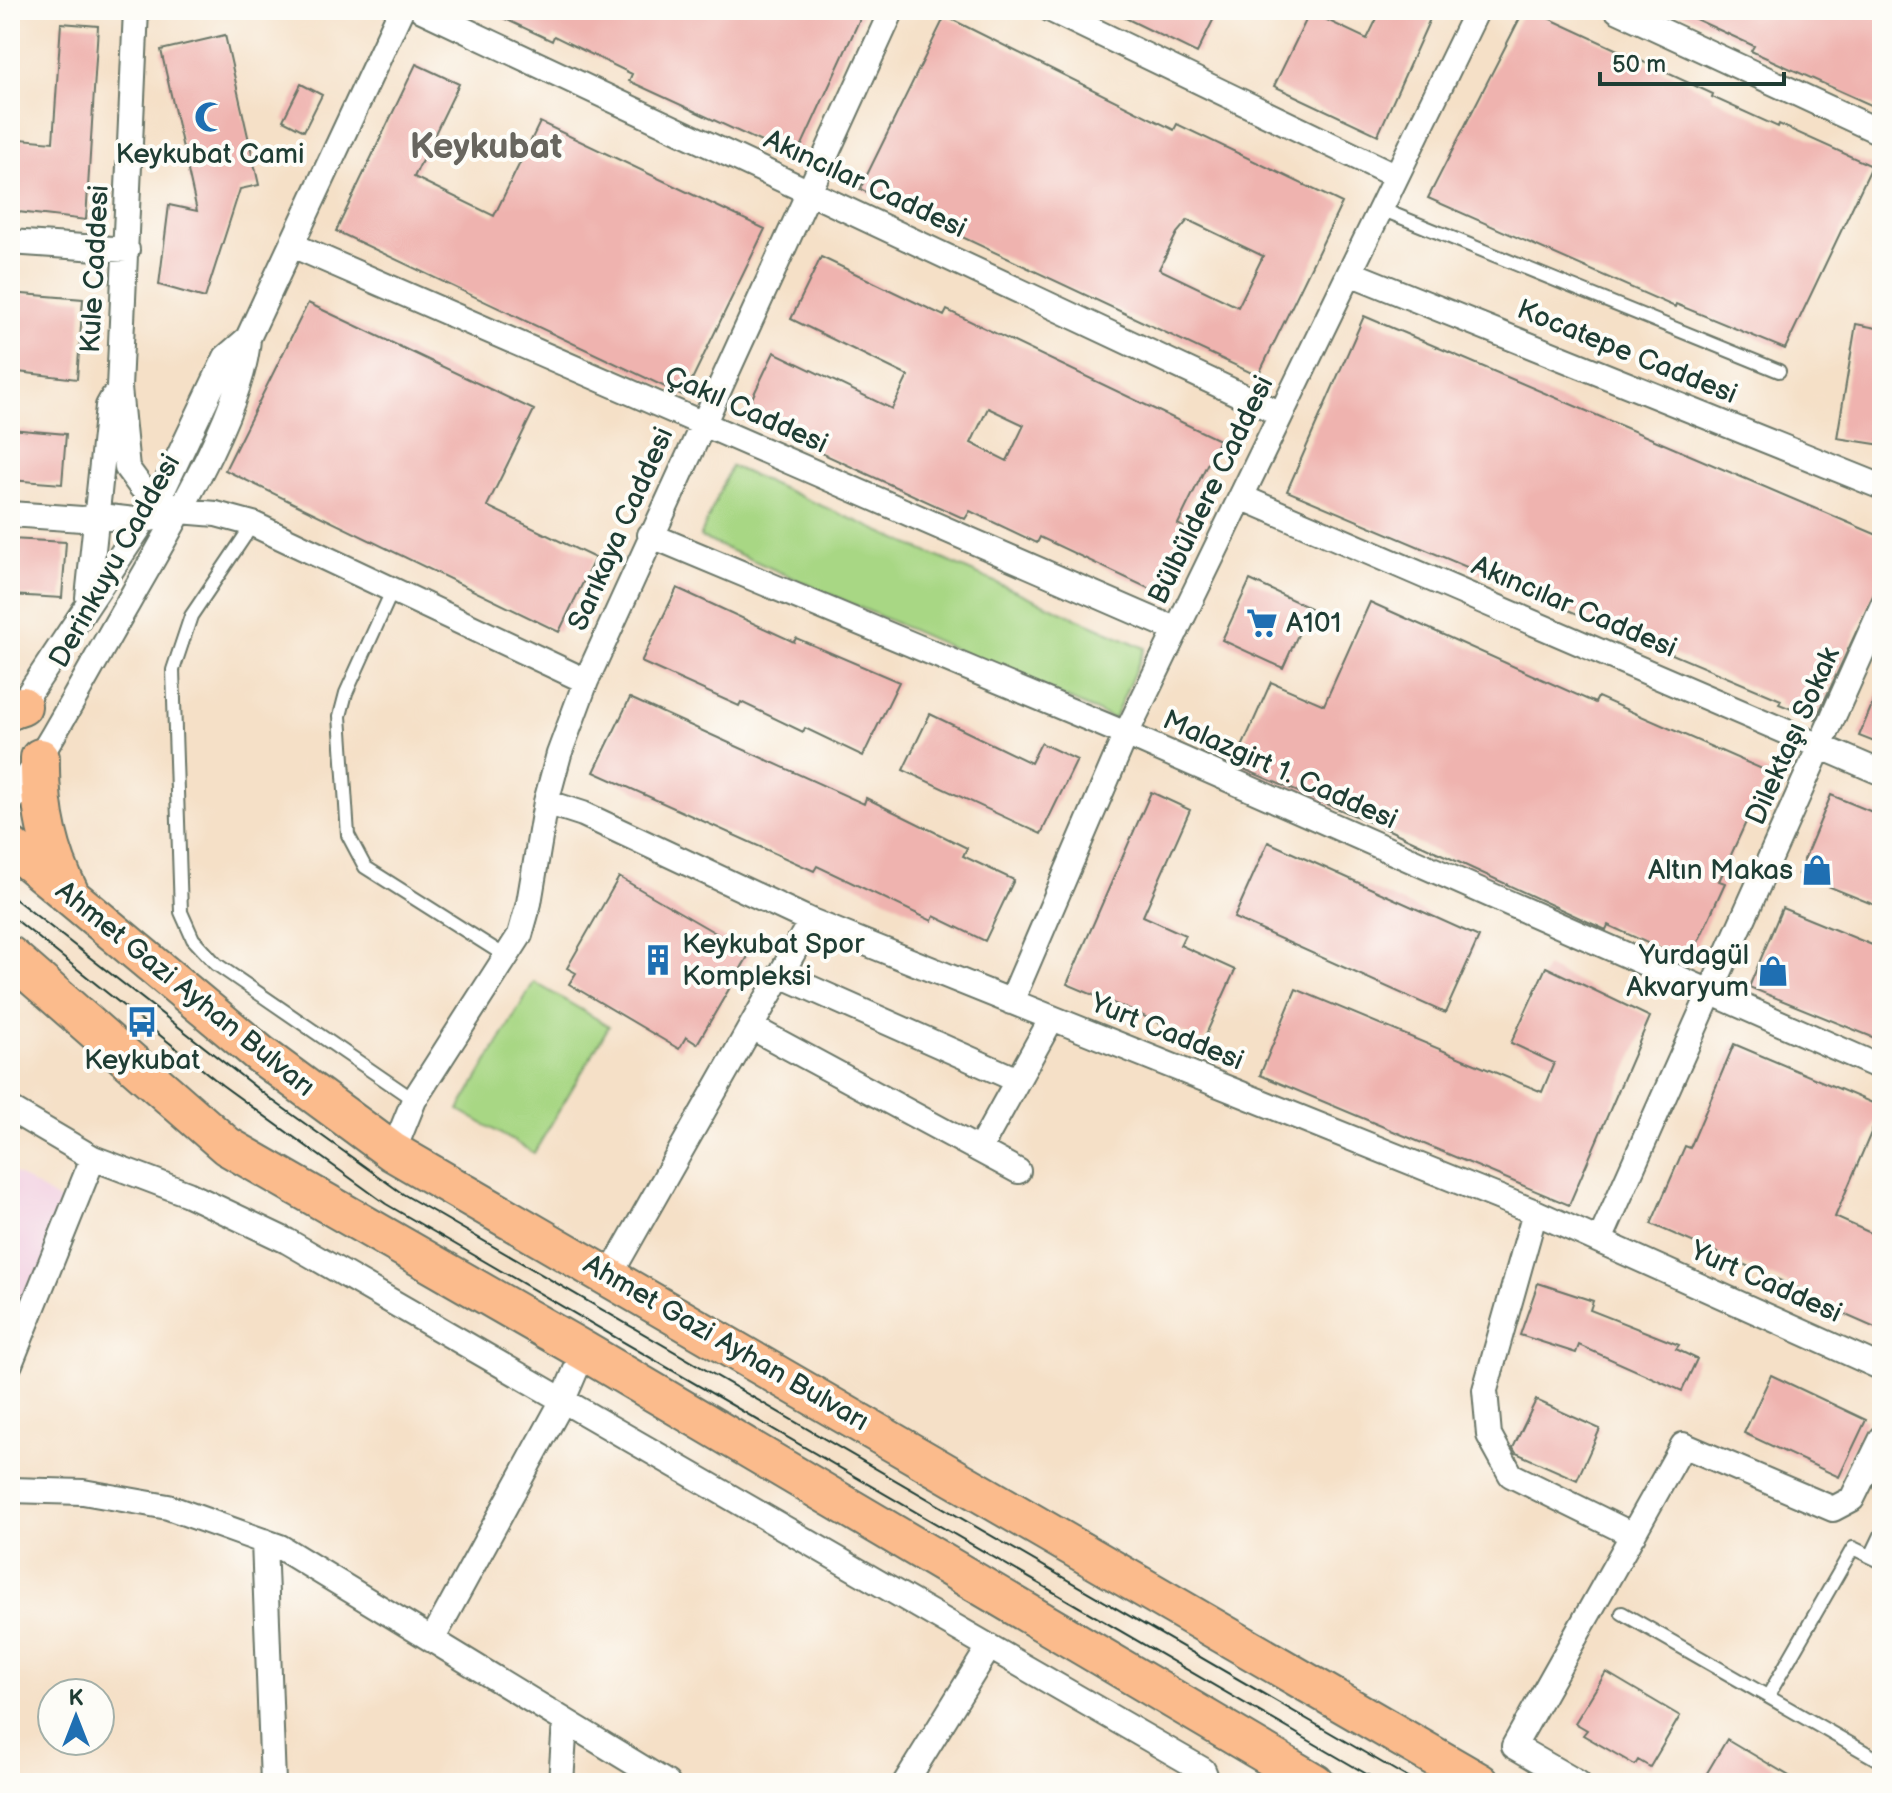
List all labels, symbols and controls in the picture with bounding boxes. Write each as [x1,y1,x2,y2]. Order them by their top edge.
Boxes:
scale bar [1600,36,1784,86]
text: 50 m [1612,50,1666,79]
mosque icon: Keykubat Cami [193,100,227,134]
street label: Akıncılar Caddesi [759,123,971,245]
district label: Keykubat [410,126,562,169]
place label: Keykubat Cami [115,138,305,171]
street label: Kule Caddesi [74,184,116,354]
street label: Kocatepe Caddesi [1512,293,1742,411]
street label: Çakıl Caddesi [659,359,833,461]
street label: Bülbüldere Caddesi [1141,371,1281,609]
street label: Sarıkaya Caddesi [561,422,681,636]
street label: Derinkuyu Caddesi [43,449,187,673]
street label: Akıncılar Caddesi [1467,549,1681,665]
supermarket icon: A101 [1245,606,1279,640]
place label: A101 [1286,607,1341,640]
street label: Dilektaşı Sokak [1739,642,1847,830]
street label: Malazgirt 1. Caddesi [1158,703,1402,837]
shop icon: Altın Makas [1800,853,1834,887]
place label: Altın Makas [1648,854,1793,887]
street label: Ahmet Gazi Ayhan Bulvarı [49,874,321,1104]
place label: Keykubat Spor Kompleksi [682,928,865,993]
place label: Yurdagül Akvaryum [1626,939,1749,1004]
building icon: Keykubat Spor Kompleksi [641,943,675,977]
shop icon: Yurdagül Akvaryum [1756,954,1790,988]
street label: Yurt Caddesi [1085,986,1248,1078]
bus stop icon: Keykubat [125,1005,159,1039]
place label: Keykubat [84,1044,200,1077]
street label: Yurt Caddesi [1684,1234,1847,1330]
street label: Ahmet Gazi Ayhan Bulvarı [578,1248,874,1438]
north arrow [36,1677,116,1757]
text: K [69,1685,84,1712]

